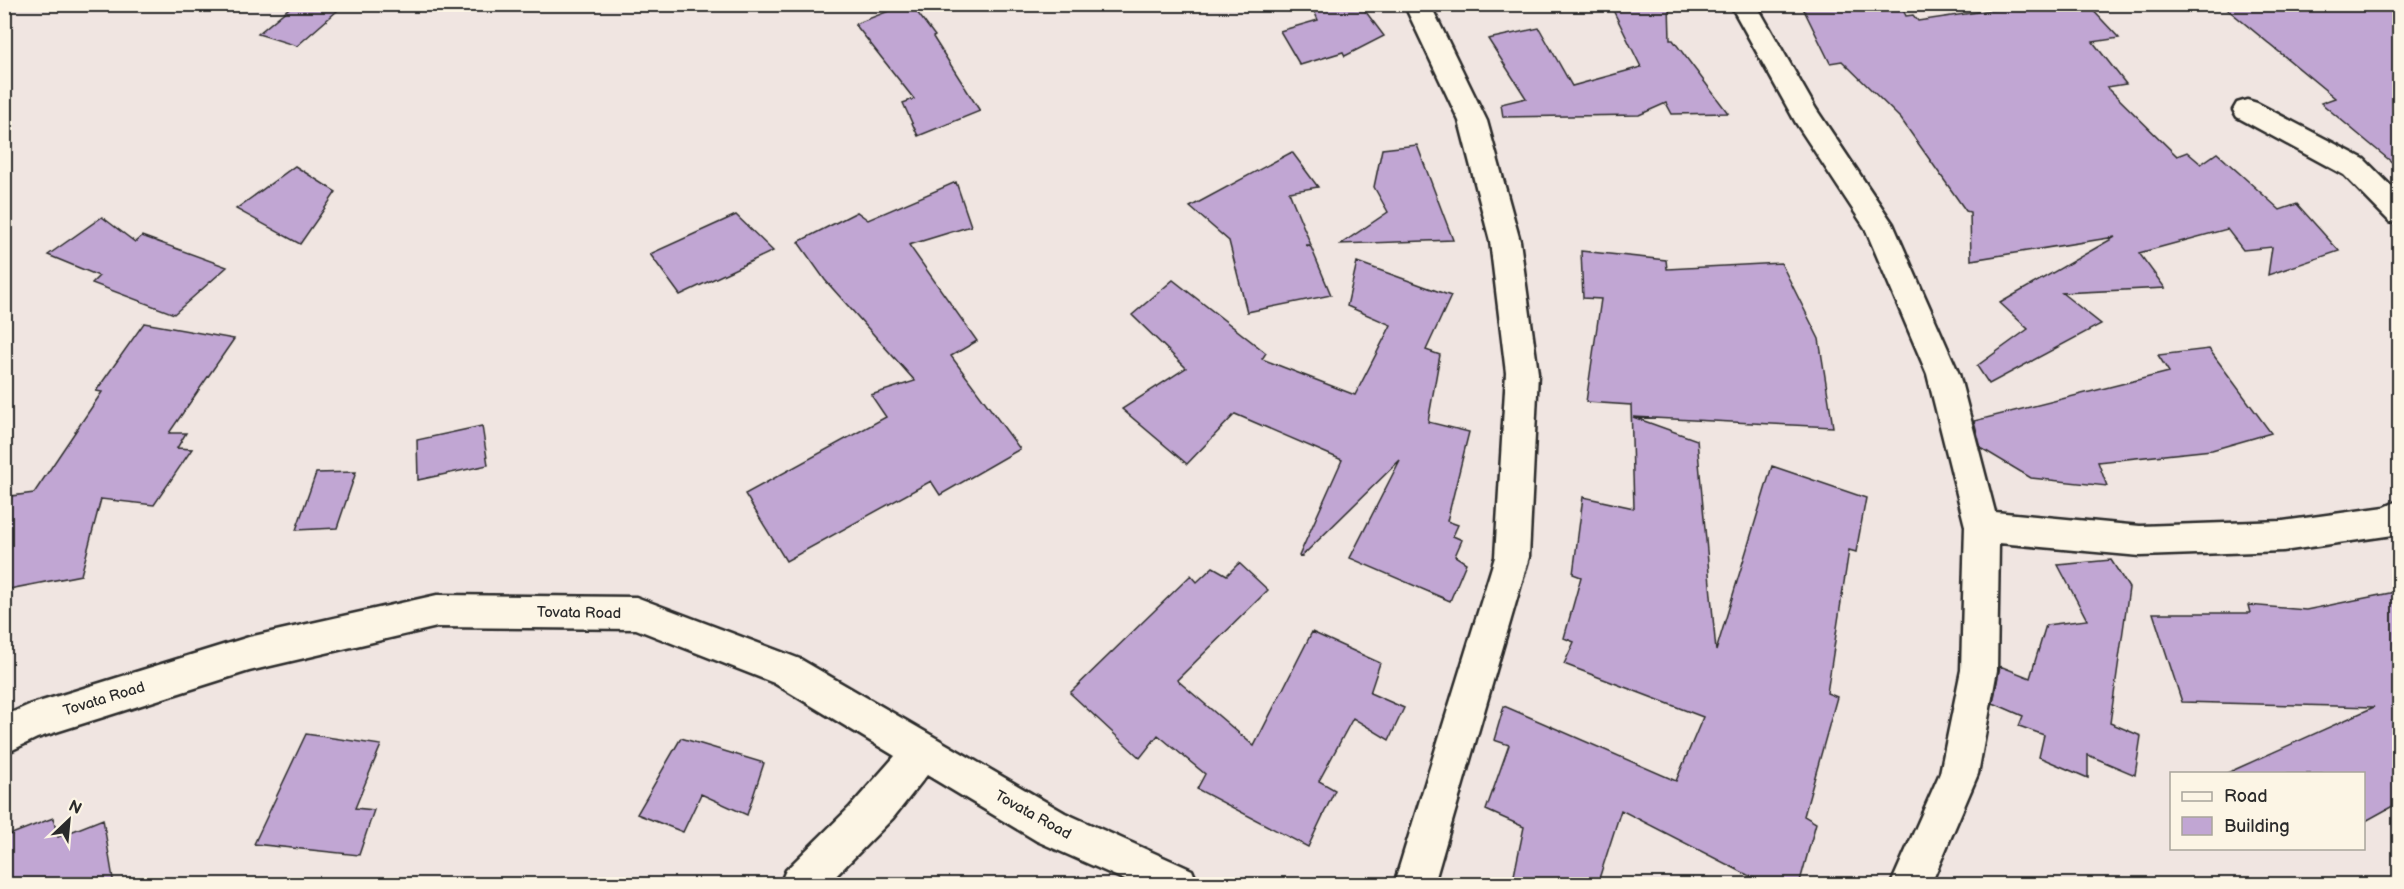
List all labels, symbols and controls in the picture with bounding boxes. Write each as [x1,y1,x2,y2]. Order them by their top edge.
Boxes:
street label: Tovata Road [537,603,621,623]
street label: Tovata Road [61,678,147,720]
legend [2170,772,2365,850]
street label: Tovata Road [991,786,1075,844]
text: Road [2224,786,2268,807]
north arrow [39,790,99,850]
text: N [65,797,84,819]
text: Building [2224,816,2290,837]

